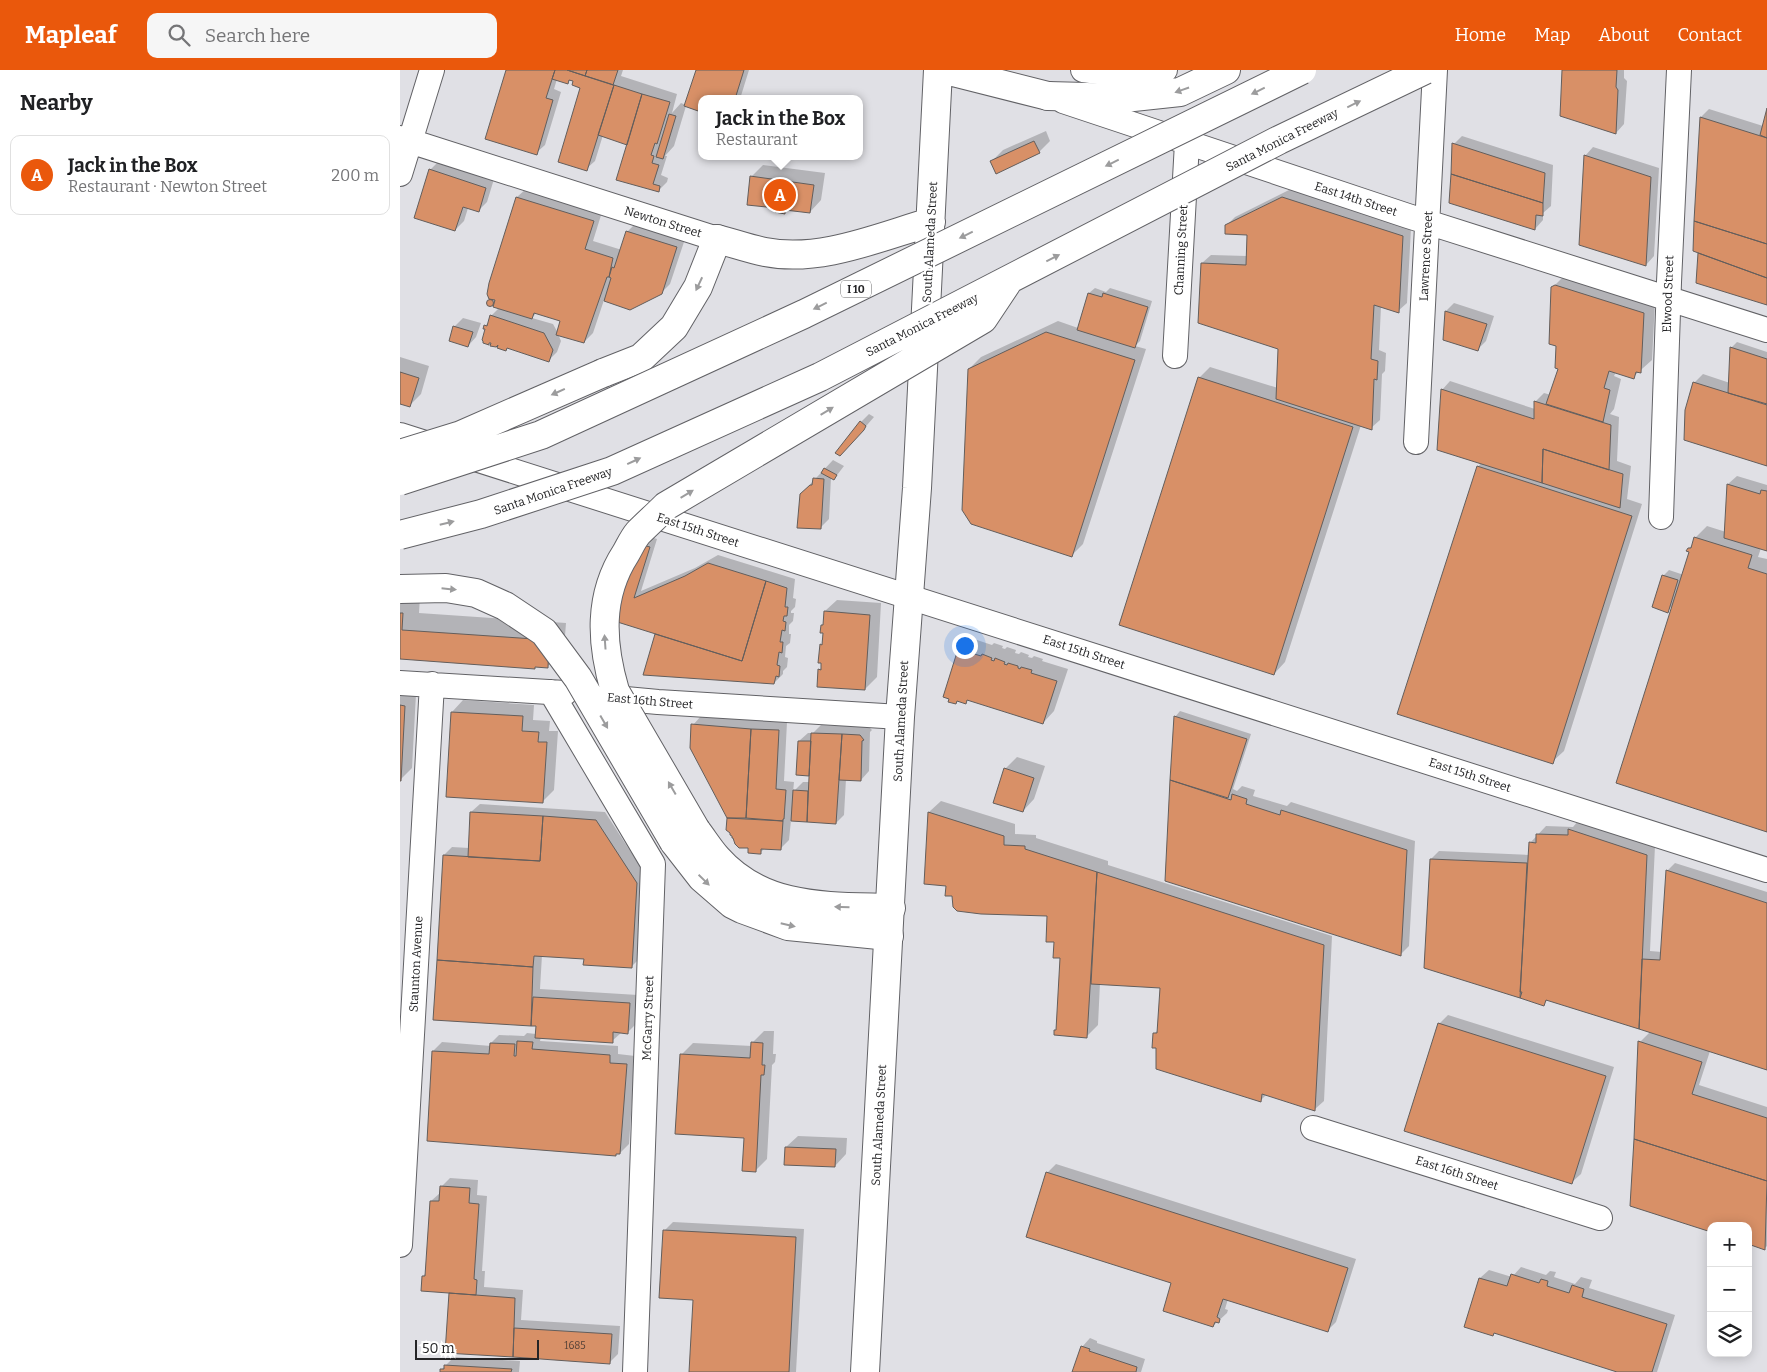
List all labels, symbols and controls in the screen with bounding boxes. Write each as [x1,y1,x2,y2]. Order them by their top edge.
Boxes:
search box [147,13,497,58]
text: Mapleaf [25,21,117,49]
icon: search [165,21,193,49]
text: Search here [205,24,310,47]
text: Home [1455,24,1506,46]
text: Map [1534,24,1570,46]
text: About [1598,24,1649,46]
text: Contact [1677,24,1742,46]
one-way arrow [1174,86,1189,94]
one-way arrow [1251,88,1265,96]
text: Nearby [20,90,93,116]
popup [698,95,863,160]
one-way arrow [1346,100,1361,109]
street label: Santa Monica Freeway [1224,105,1341,174]
text: Jack in the Box [716,107,845,130]
text: Restaurant [716,130,798,149]
text: Jack in the Box [68,154,198,177]
one-way arrow [1105,159,1119,167]
text: A [31,166,43,185]
text: 200 m [331,166,379,185]
pin: A [764,176,796,214]
text: Restaurant · Newton Street [68,177,267,196]
street label: East 14th Street [1313,179,1400,219]
street label: South Alameda Street [920,180,940,303]
street label: Newton Street [623,204,704,241]
street label: Channing Street [1172,204,1190,296]
street label: Lawrence Street [1417,210,1435,301]
one-way arrow [959,231,974,239]
one-way arrow [1046,253,1060,262]
street label: Elwood Street [1660,254,1676,333]
one-way arrow [695,277,703,291]
road number: I 10 [841,280,871,298]
street label: Santa Monica Freeway [864,290,981,359]
one-way arrow [813,302,828,310]
one-way arrow [551,389,565,397]
one-way arrow [819,407,834,415]
one-way arrow [627,457,642,465]
street label: Santa Monica Freeway [492,464,615,518]
one-way arrow [680,489,693,498]
street label: East 15th Street [655,510,741,550]
one-way arrow [440,519,455,527]
one-way arrow [441,585,457,593]
street label: East 15th Street [1041,632,1127,672]
your location [952,633,978,659]
one-way arrow [601,634,609,650]
street label: South Alameda Street [891,659,911,782]
street label: East 16th Street [606,690,694,712]
one-way arrow [600,715,608,730]
street label: East 15th Street [1427,755,1513,795]
one-way arrow [667,781,676,794]
one-way arrow [698,874,710,886]
one-way arrow [834,902,850,910]
street label: Staunton Avenue [406,916,426,1012]
one-way arrow [781,921,796,929]
street label: McGarry Street [640,975,657,1061]
street label: South Alameda Street [869,1063,889,1186]
street label: East 16th Street [1414,1153,1501,1193]
map controls [1707,1222,1752,1357]
button: + [1707,1222,1752,1267]
button: − [1707,1267,1752,1312]
button: layers [1707,1312,1752,1357]
scale bar [415,1337,539,1360]
text: 50 m [422,1340,455,1357]
house number: 1685 [564,1340,586,1352]

